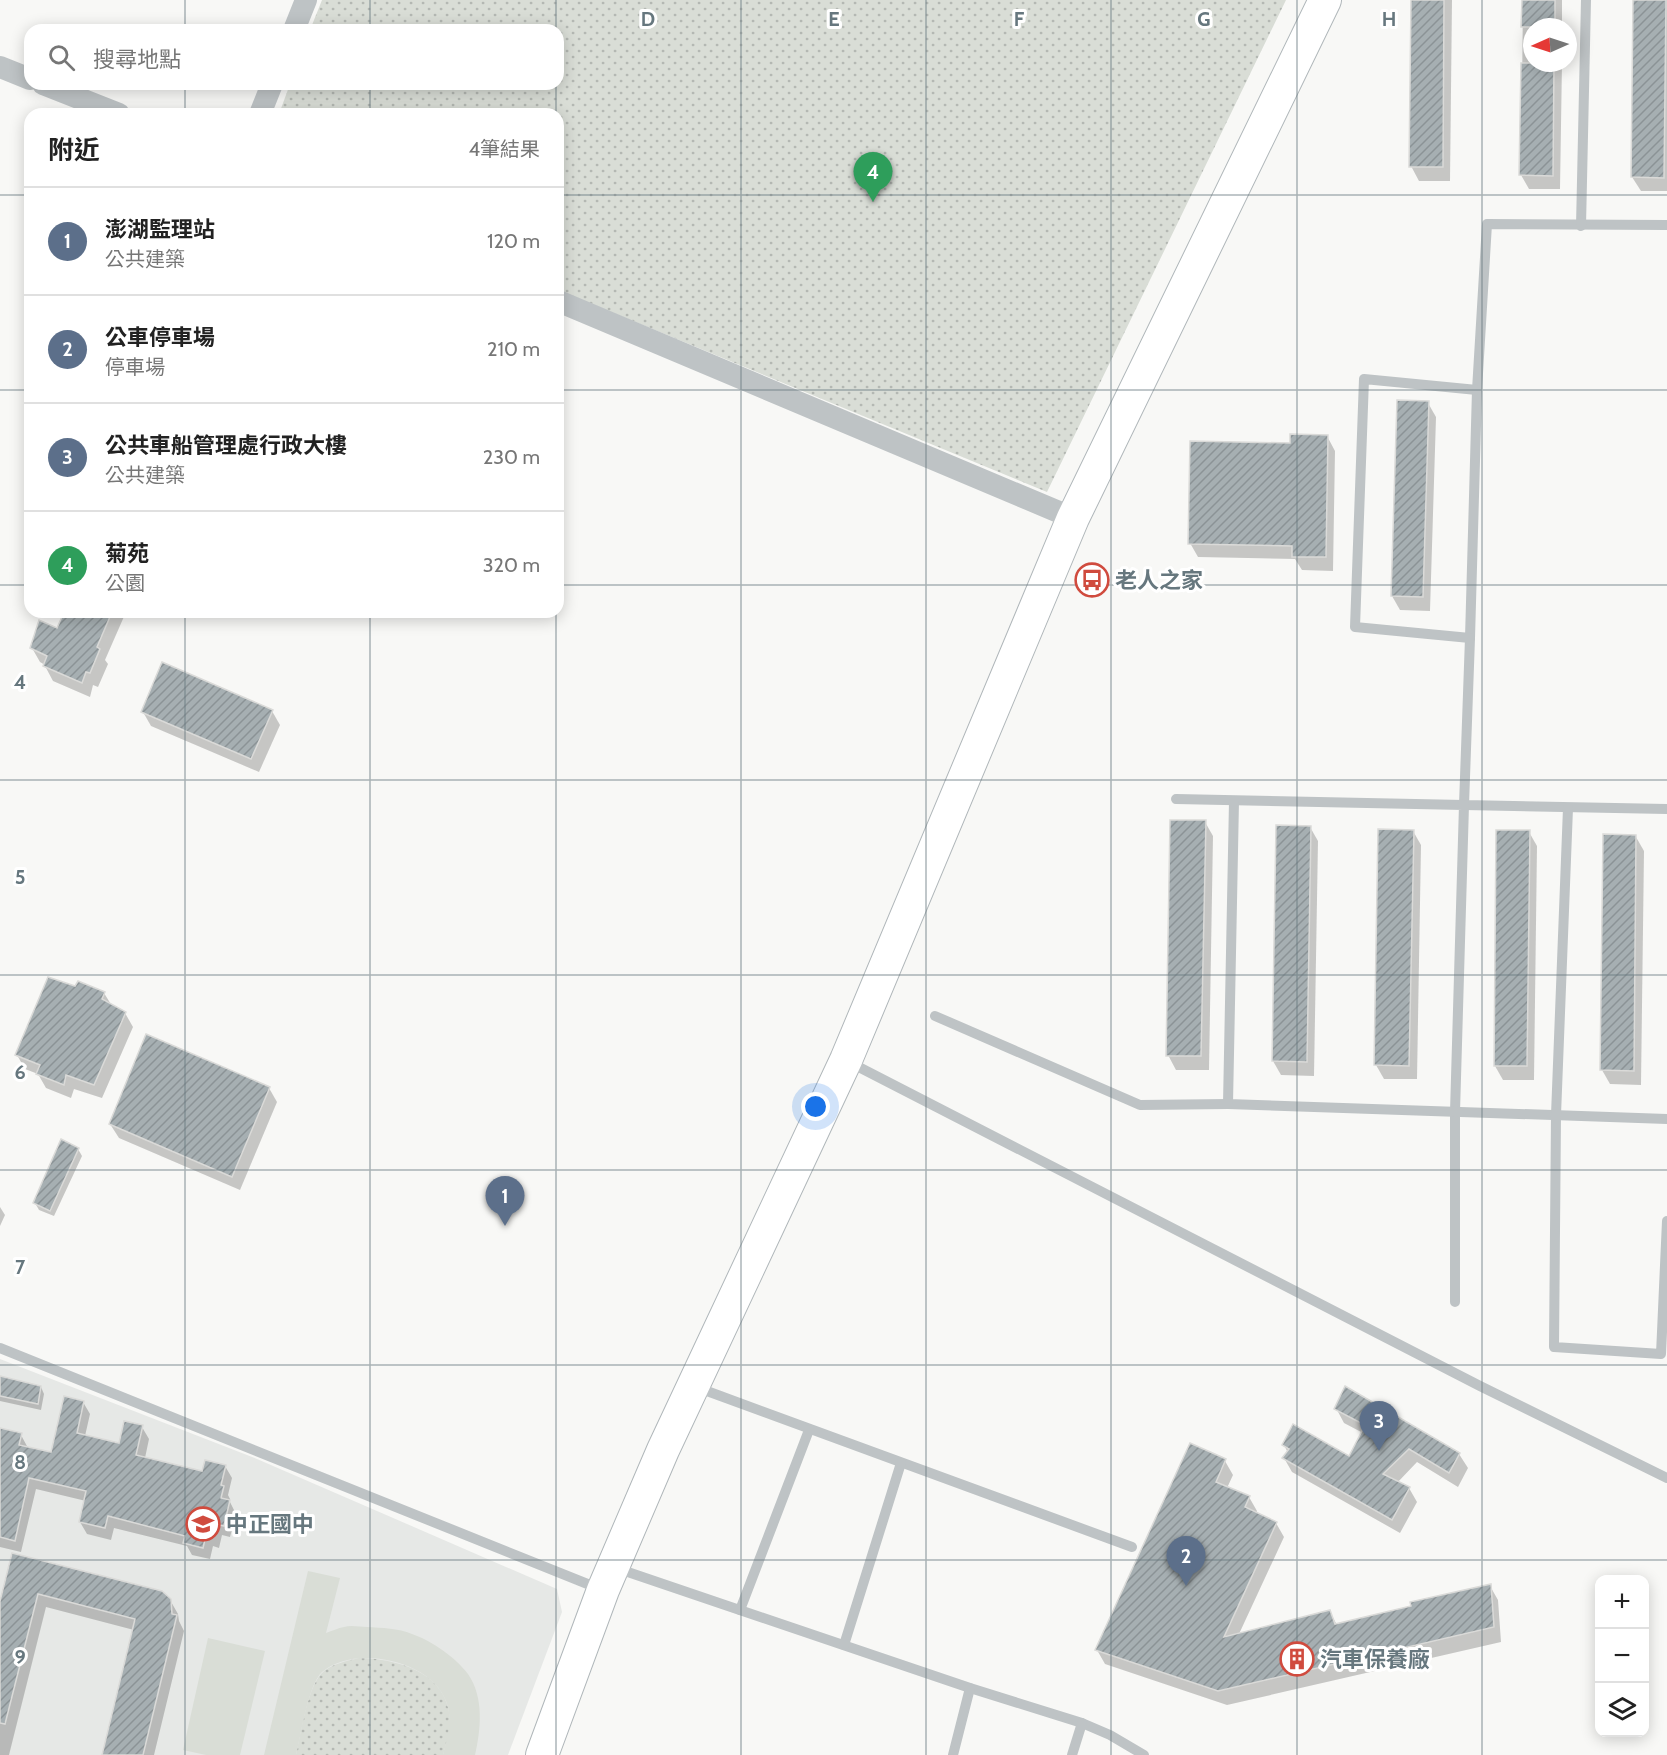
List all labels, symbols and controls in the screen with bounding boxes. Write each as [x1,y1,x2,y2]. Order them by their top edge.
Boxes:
text: D [641,7,655,31]
text: E [828,7,840,31]
text: F [1014,7,1025,31]
text: G [1197,7,1211,31]
text: H [1382,7,1396,31]
north arrow [1523,18,1577,72]
search box [24,24,564,90]
icon: search [45,41,78,74]
text: 搜尋地點 [93,46,181,73]
text: 附近 [48,134,100,166]
text: 4筆結果 [468,137,540,161]
pin: 4 [854,152,892,202]
text: 澎湖監理站 [105,216,215,243]
text: 1 [64,229,71,253]
text: 120 m [487,229,540,253]
text: 公共建築 [105,247,185,271]
text: 公車停車場 [105,324,215,351]
text: 2 [62,337,73,361]
text: 210 m [487,337,540,361]
text: 停車場 [105,355,165,379]
text: 公共車船管理處行政大樓 [105,432,347,459]
text: 3 [62,445,73,469]
text: 230 m [483,445,540,469]
text: 公共建築 [105,463,185,487]
text: 菊苑 [105,540,149,567]
text: 4 [61,553,74,577]
text: 320 m [483,553,540,577]
bus stop icon: 老人之家 [1074,562,1110,598]
place label: 老人之家 [1115,567,1203,594]
text: 公園 [105,571,145,595]
text: 4 [14,670,26,694]
text: 5 [15,865,25,889]
text: 6 [14,1060,26,1084]
your location [801,1092,830,1121]
pin: 1 [486,1176,524,1226]
text: 7 [15,1255,26,1279]
pin: 3 [1360,1402,1398,1451]
text: 8 [14,1450,26,1474]
school or university icon: 中正國中 [185,1506,221,1542]
place label: 中正國中 [226,1511,314,1538]
pin: 2 [1166,1536,1206,1586]
map controls [1595,1575,1649,1737]
button: + [1595,1575,1649,1629]
button: − [1595,1629,1649,1683]
building icon: 汽車保養廠 [1279,1641,1315,1677]
text: 9 [14,1645,26,1669]
place label: 汽車保養廠 [1320,1646,1430,1673]
button: layers [1595,1683,1649,1737]

